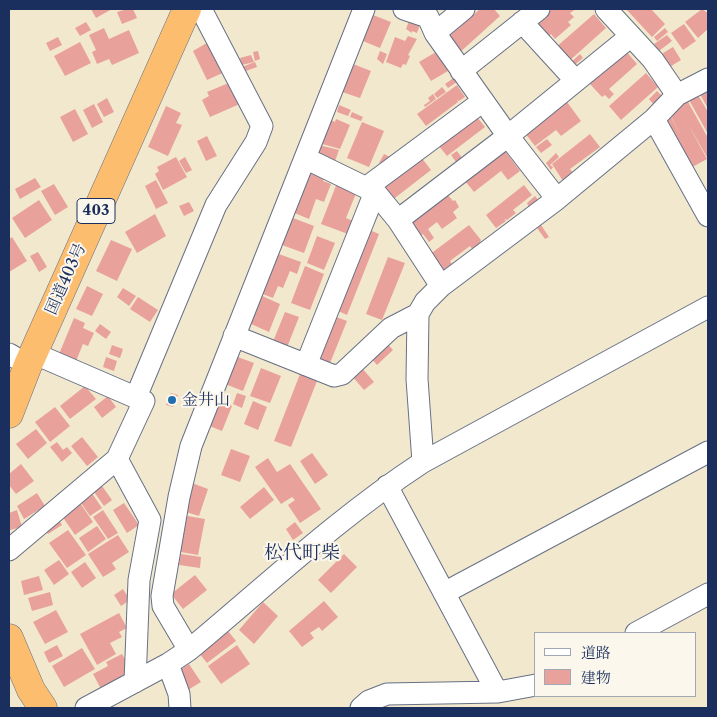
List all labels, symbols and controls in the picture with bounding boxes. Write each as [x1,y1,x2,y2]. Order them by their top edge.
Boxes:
road number: 403 [77,198,115,224]
street label: 国道403号 [42,240,90,318]
place label: 金井山 [182,390,230,410]
marker: 金井山 [166,394,178,406]
district label: 松代町柴 [264,543,340,565]
legend [534,632,697,697]
text: 道路 [581,643,611,662]
text: 建物 [581,668,611,687]

